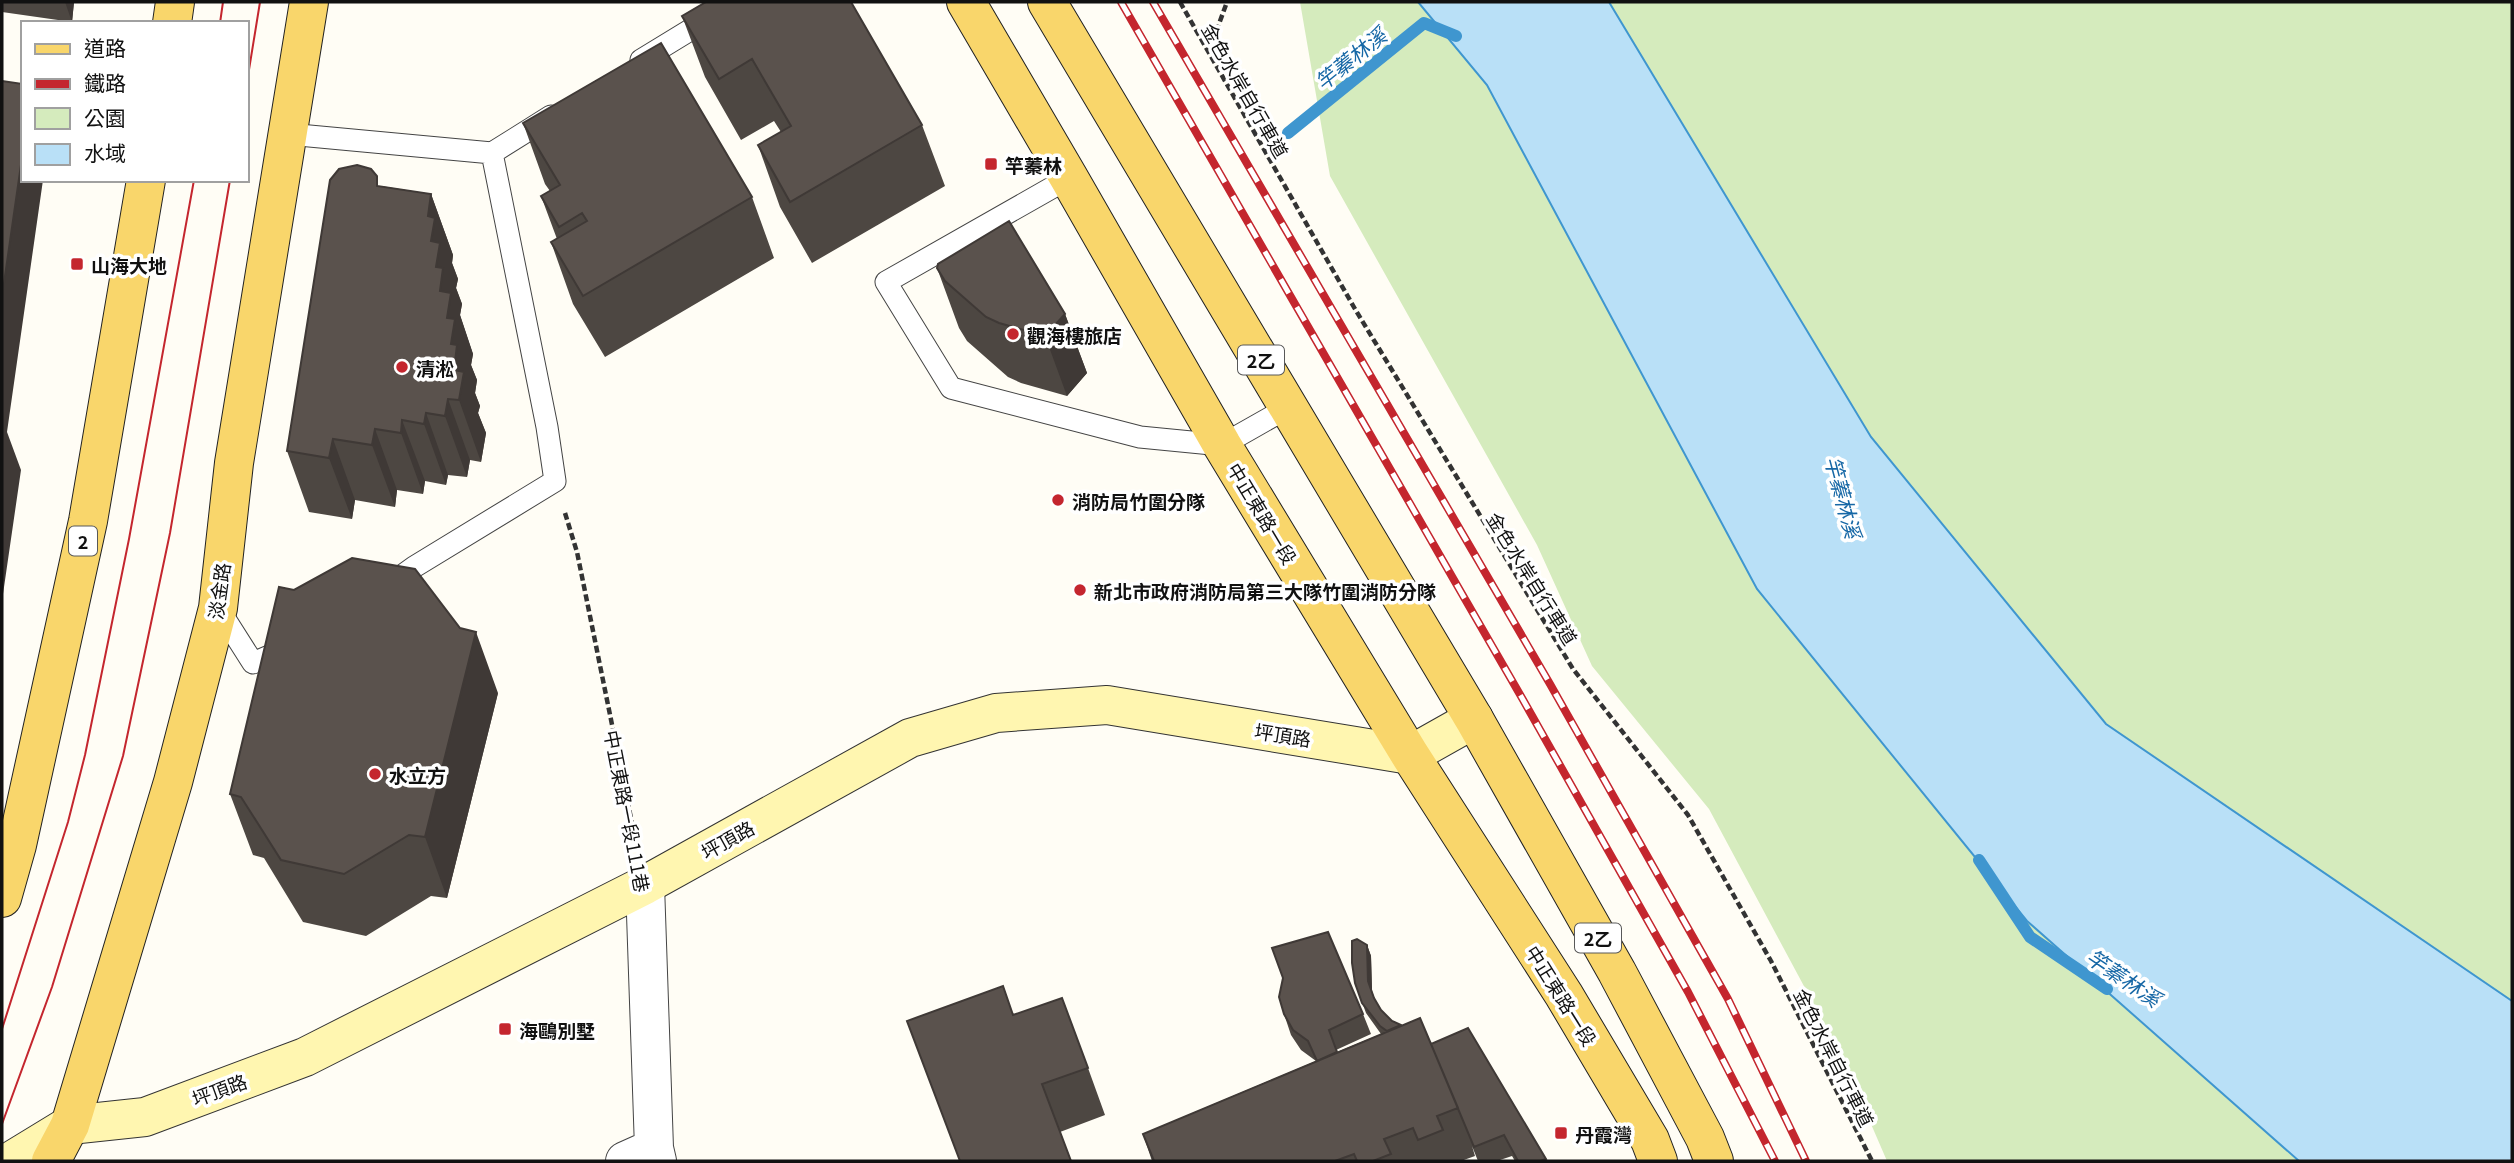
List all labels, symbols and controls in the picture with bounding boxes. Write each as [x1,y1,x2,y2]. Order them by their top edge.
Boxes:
street label: 金色水岸自行車道 [1196,17,1296,163]
water label: 竿蓁林溪 [1308,18,1394,96]
legend [21,21,248,182]
text: 道路 [84,32,126,62]
text: 鐵路 [84,67,126,97]
text: 公園 [84,102,126,132]
text: 水域 [84,137,126,167]
place label: 竿蓁林 [1005,151,1062,178]
marker: 竿蓁林 [983,156,999,172]
place label: 山海大地 [91,251,167,278]
marker: 山海大地 [69,256,85,272]
place label: 觀海樓旅店 [1027,321,1122,348]
marker: 觀海樓旅店 [1005,326,1021,342]
road number: 2乙 [1238,346,1284,374]
place label: 清淞 [416,354,454,381]
marker: 清淞 [394,359,410,375]
water label: 竿蓁林溪 [1819,453,1870,544]
street label: 中正東路一段 [1222,457,1304,569]
place label: 消防局竹圍分隊 [1072,487,1205,514]
marker: 消防局竹圍分隊 [1050,492,1066,508]
street label: 金色水岸自行車道 [1481,506,1585,650]
road number: 2 [69,526,97,556]
street label: 淡金路 [201,561,235,621]
place label: 新北市政府消防局第三大隊竹圍消防分隊 [1094,577,1436,604]
marker: 新北市政府消防局第三大隊竹圍消防分隊 [1072,582,1088,598]
street label: 坪頂路 [1253,716,1313,752]
street label: 中正東路一段111巷 [599,728,657,894]
place label: 水立方 [389,761,446,788]
marker: 水立方 [367,766,383,782]
street label: 坪頂路 [696,813,758,865]
road number: 2乙 [1575,923,1621,953]
street label: 中正東路一段 [1520,940,1604,1050]
water label: 竿蓁林溪 [2081,941,2170,1015]
street label: 金色水岸自行車道 [1788,983,1882,1131]
place label: 海鷗別墅 [519,1016,595,1043]
marker: 海鷗別墅 [497,1021,513,1037]
street label: 坪頂路 [188,1067,250,1111]
place label: 丹霞灣 [1575,1120,1632,1147]
marker: 丹霞灣 [1553,1125,1569,1141]

